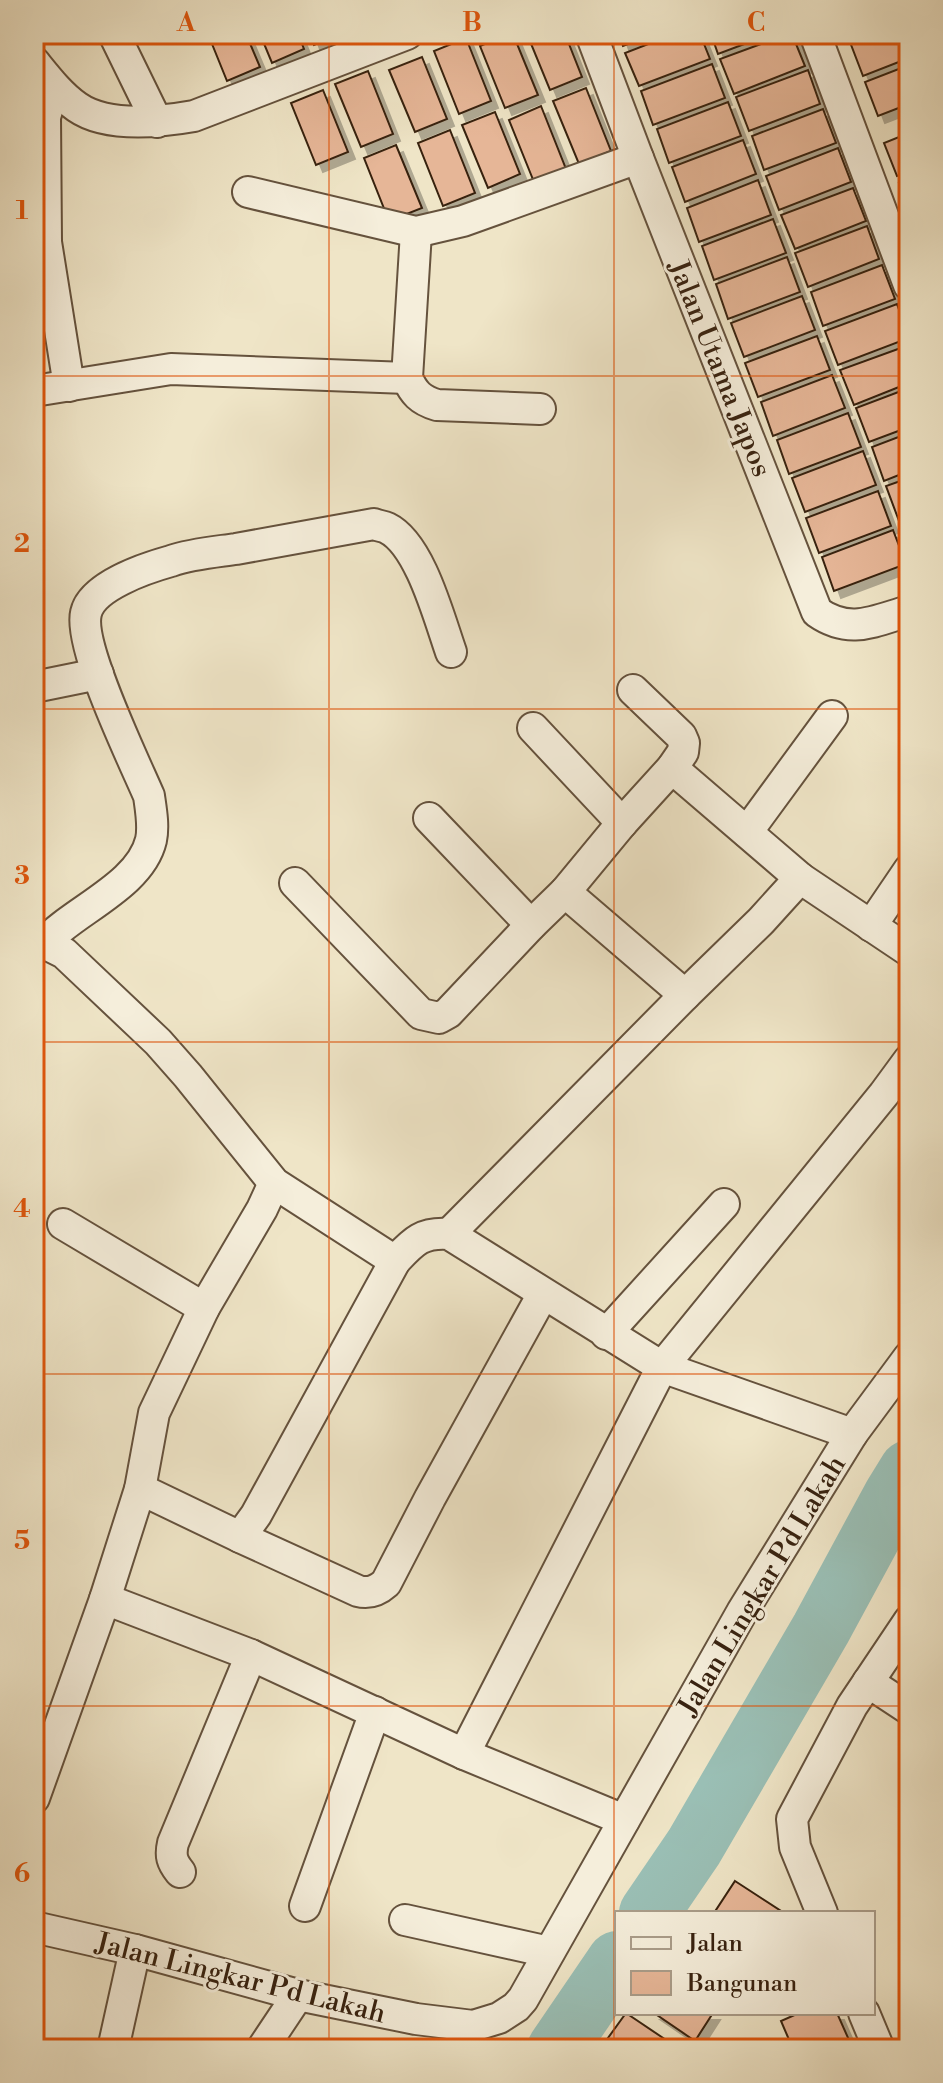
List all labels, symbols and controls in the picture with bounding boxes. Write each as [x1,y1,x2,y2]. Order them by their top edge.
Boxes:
text: A [176,7,196,39]
text: B [462,7,482,39]
text: C [747,7,765,39]
text: 1 [16,195,29,227]
street label: Jalan Utama Japos [660,254,779,482]
text: 2 [14,528,30,560]
text: 3 [14,860,30,892]
text: 4 [13,1193,31,1225]
street label: Jalan Lingkar Pd Lakah [670,1449,854,1723]
text: 5 [14,1525,30,1557]
text: 6 [14,1858,30,1890]
legend [615,1911,875,2015]
street label: Jalan Lingkar Pd Lakah [91,1925,389,2031]
text: Jalan [686,1929,743,1959]
text: Bangunan [686,1969,797,1999]

